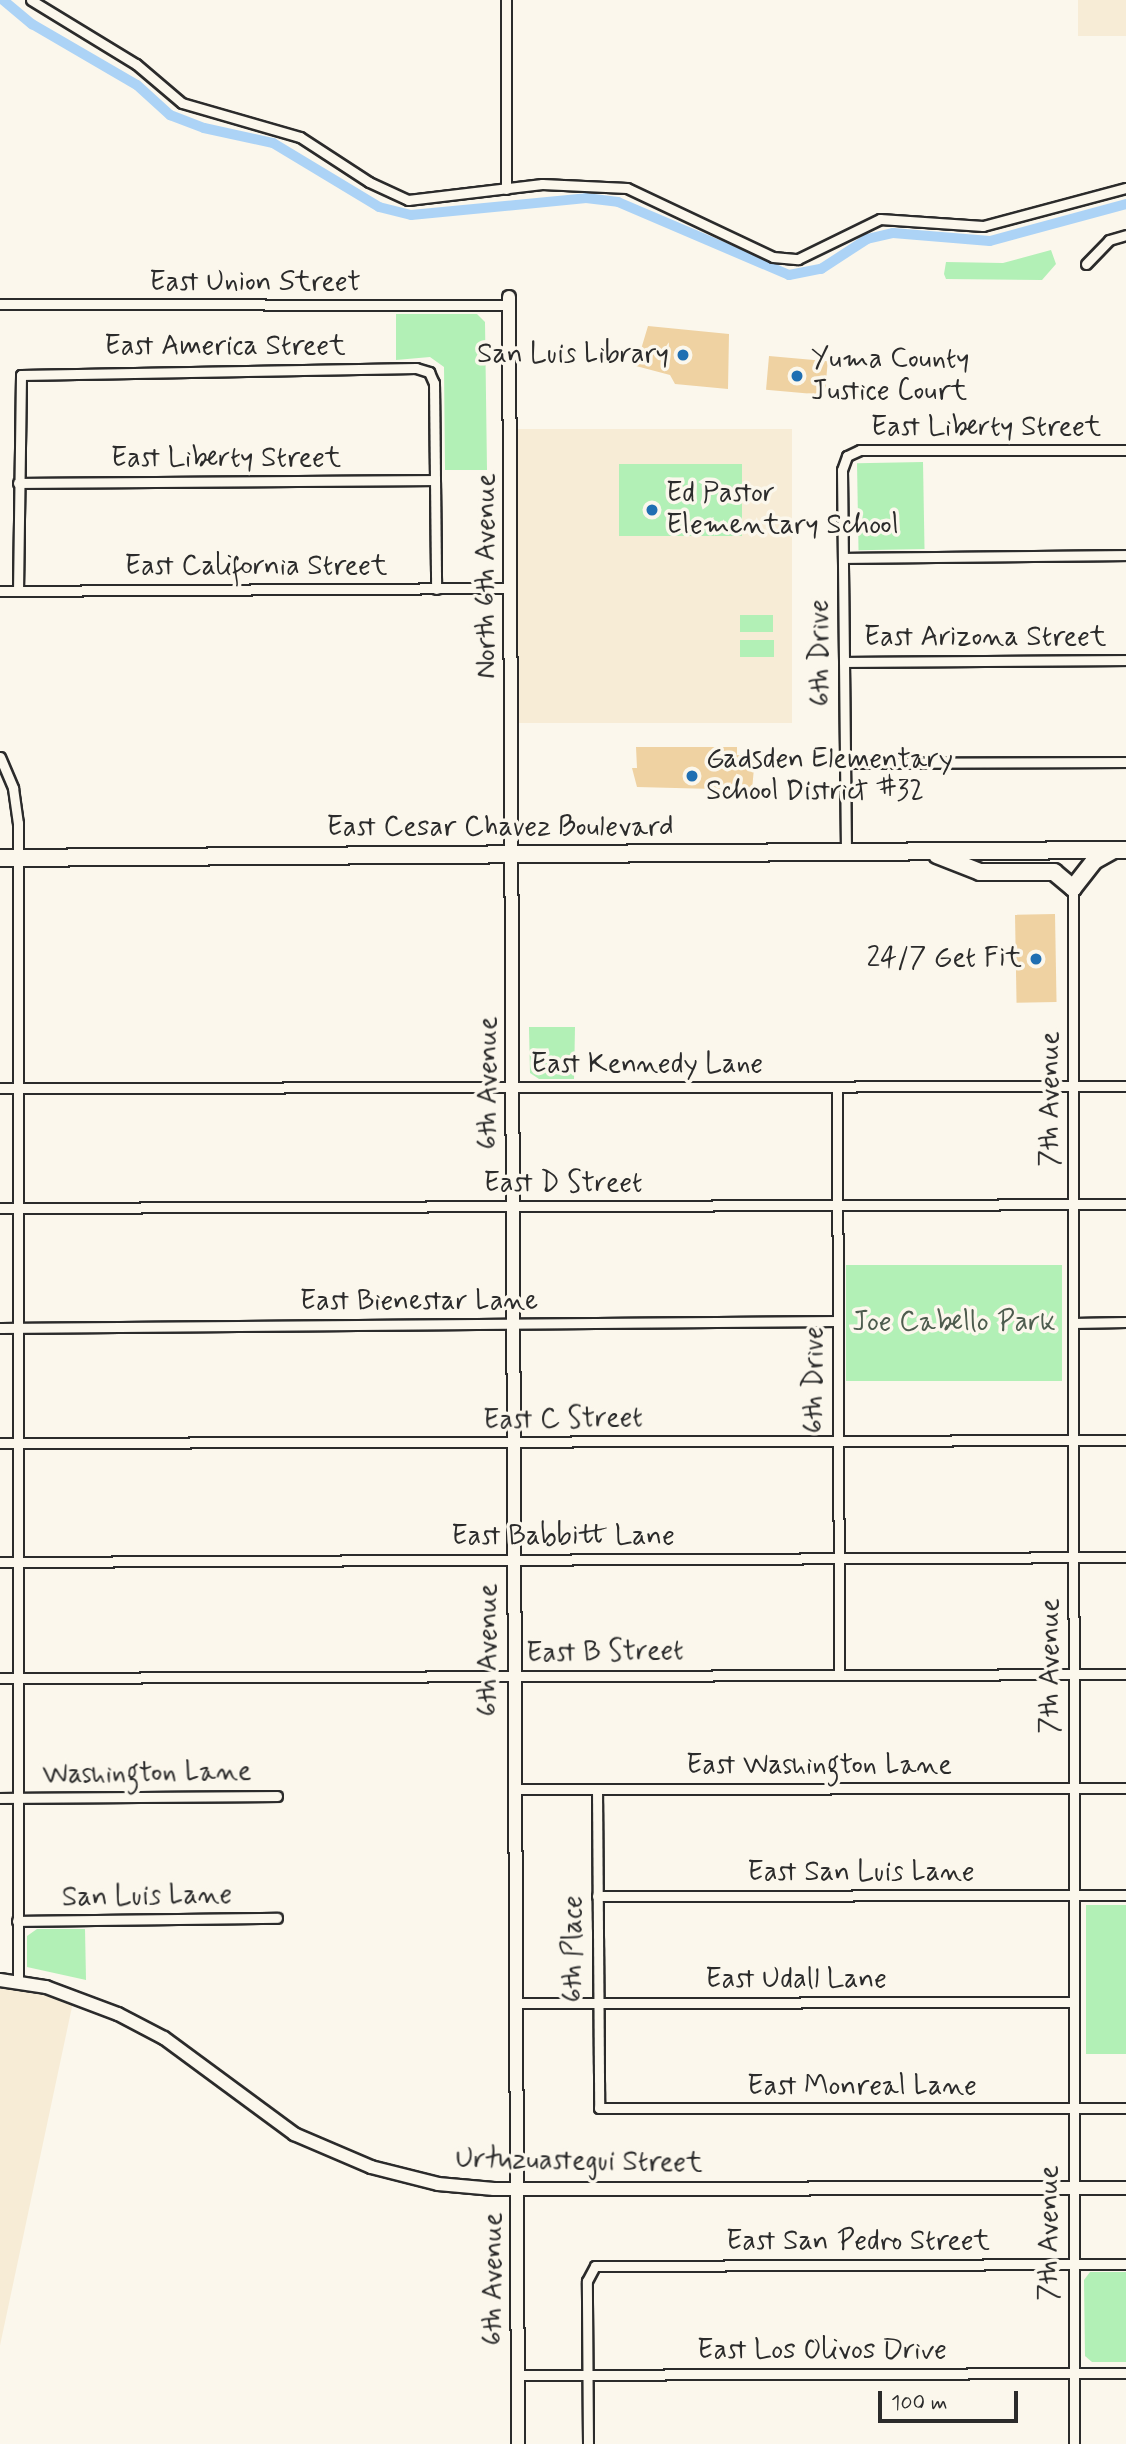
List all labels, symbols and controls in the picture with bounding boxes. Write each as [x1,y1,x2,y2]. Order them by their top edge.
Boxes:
street label: East Union Street [150,266,360,300]
street label: East America Street [104,330,346,364]
place label: San Luis Library [467,338,669,372]
place label: Yuma County Justice Court [811,343,974,409]
marker: San Luis Library [675,347,691,363]
marker: Yuma County Justice Court [789,368,805,384]
street label: East Liberty Street [871,411,1101,445]
street label: East Liberty Street [111,442,341,476]
street label: North 6th Avenue [470,473,504,679]
place label: Ed Pastor Elementary School [666,477,899,543]
marker: Ed Pastor Elementary School [644,502,660,518]
street label: East California Street [125,550,387,584]
street label: 6th Drive [803,599,839,707]
street label: East Arizona Street [864,621,1106,655]
place label: Gadsden Elementary School District #32 [706,743,964,809]
marker: Gadsden Elementary School District #32 [684,768,700,784]
street label: East Cesar Chavez Boulevard [328,811,672,845]
place label: 24/7 Get Fit [873,942,1022,976]
marker: 24/7 Get Fit [1028,951,1044,967]
street label: 6th Avenue [472,1016,506,1150]
street label: 7th Avenue [1034,1031,1068,1167]
street label: East Kennedy Lane [530,1048,764,1082]
street label: East D Street [481,1167,645,1201]
street label: East Bienestar Lane [301,1285,537,1319]
park label: Joe Cabello Park [855,1306,1053,1340]
street label: 6th Drive [798,1326,832,1434]
street label: East C Street [480,1402,646,1438]
street label: East Babbitt Lane [451,1520,675,1554]
street label: 6th Avenue [472,1583,506,1717]
street label: 7th Avenue [1034,1598,1068,1734]
street label: East B Street [524,1635,686,1671]
street label: East Washington Lane [690,1749,948,1783]
street label: Washington Lane [46,1755,248,1793]
street label: East San Luis Lane [748,1856,974,1890]
street label: San Luis Lane [62,1879,232,1915]
street label: 6th Place [557,1895,591,2003]
street label: East Udall Lane [705,1963,887,1997]
street label: East Monreal Lane [749,2070,975,2104]
street label: Urtuzuastegui Street [455,2143,703,2181]
street label: 7th Avenue [1033,2165,1067,2301]
street label: 6th Avenue [477,2212,511,2346]
street label: East San Pedro Street [727,2225,989,2259]
street label: East Los Olivos Drive [698,2334,946,2368]
scale bar [881,2378,1021,2422]
text: 100 m [891,2389,947,2417]

